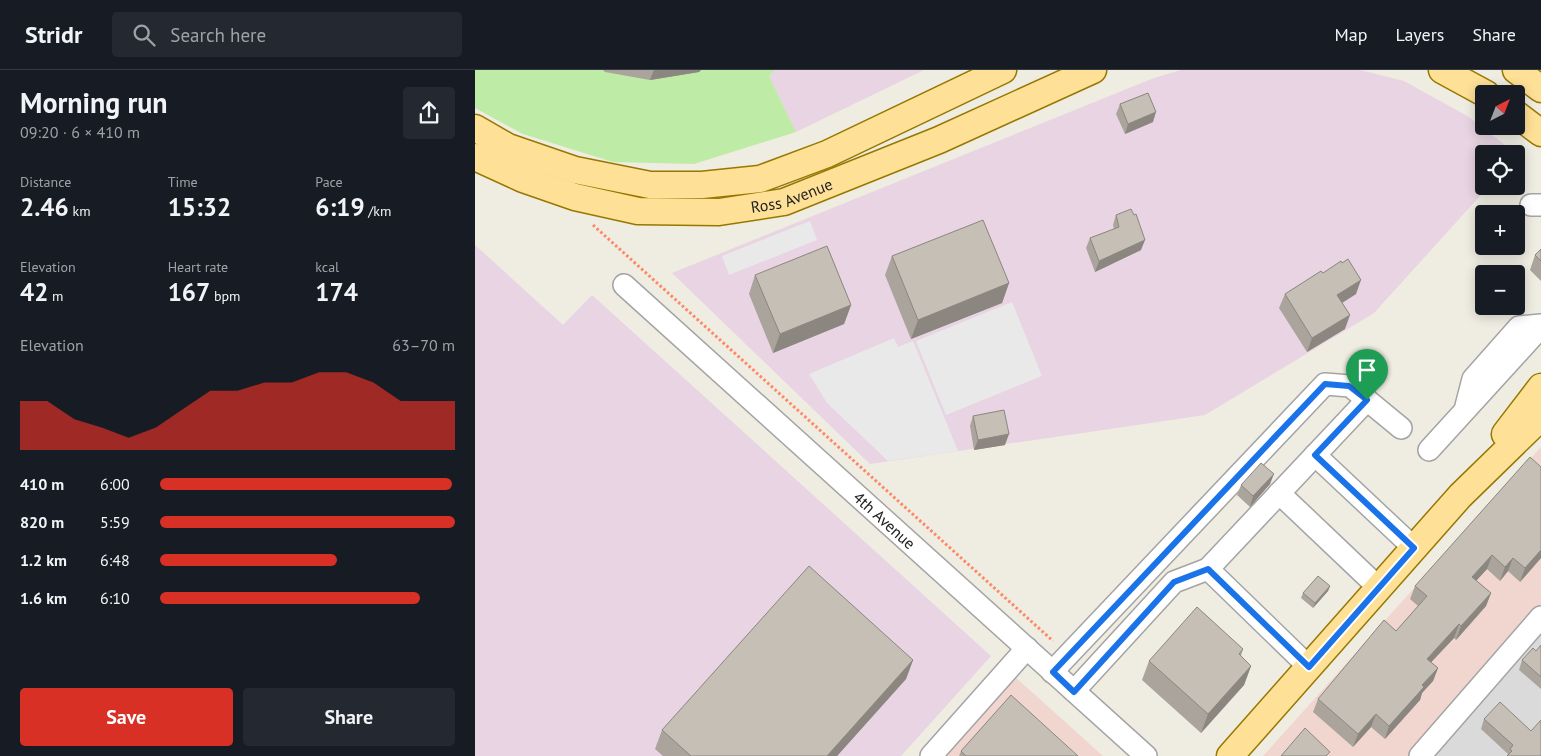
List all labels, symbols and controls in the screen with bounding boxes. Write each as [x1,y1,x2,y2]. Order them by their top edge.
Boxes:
search box [112,12,462,57]
text: Stridr [25,19,82,50]
icon: search [130,21,158,49]
text: Search here [170,23,266,47]
text: Map [1335,23,1367,46]
text: Layers [1395,23,1444,46]
text: Share [1472,23,1516,46]
text: Morning run [20,84,168,121]
north arrow [1475,85,1525,135]
map controls [1475,85,1525,315]
button: share [403,87,455,139]
text: 09:20 · 6 × 410 m [20,122,140,142]
button: locate [1475,145,1525,195]
text: Distance [20,173,71,191]
text: Time [168,173,198,191]
text: Pace [315,173,343,191]
street label: Ross Avenue [749,174,835,217]
text: 2.46 [20,191,69,223]
text: 15:32 [168,191,231,223]
text: 6:19 [315,191,365,223]
text: km [69,202,91,220]
text: /km [365,202,391,220]
button: + [1475,205,1525,255]
text: Elevation [20,258,76,276]
text: Heart rate [168,258,228,276]
text: kcal [315,258,339,276]
button: − [1475,265,1525,315]
text: 42 [20,276,48,308]
text: 167 [168,276,210,308]
text: 174 [315,276,358,308]
text: m [48,287,63,305]
text: bpm [210,287,240,305]
text: Elevation [20,335,84,355]
text: 63–70 m [392,335,455,355]
pin [1346,349,1388,400]
icon: arrive [1353,356,1381,384]
text: 410 m [20,474,64,494]
text: 6:00 [100,474,130,494]
street label: 4th Avenue [849,487,920,553]
text: 820 m [20,512,64,532]
text: 5:59 [100,512,130,532]
text: 1.2 km [20,550,67,570]
text: 6:48 [100,550,130,570]
text: 1.6 km [20,588,67,608]
text: 6:10 [100,588,130,608]
button: Save [20,688,233,746]
button: Share [243,688,455,746]

